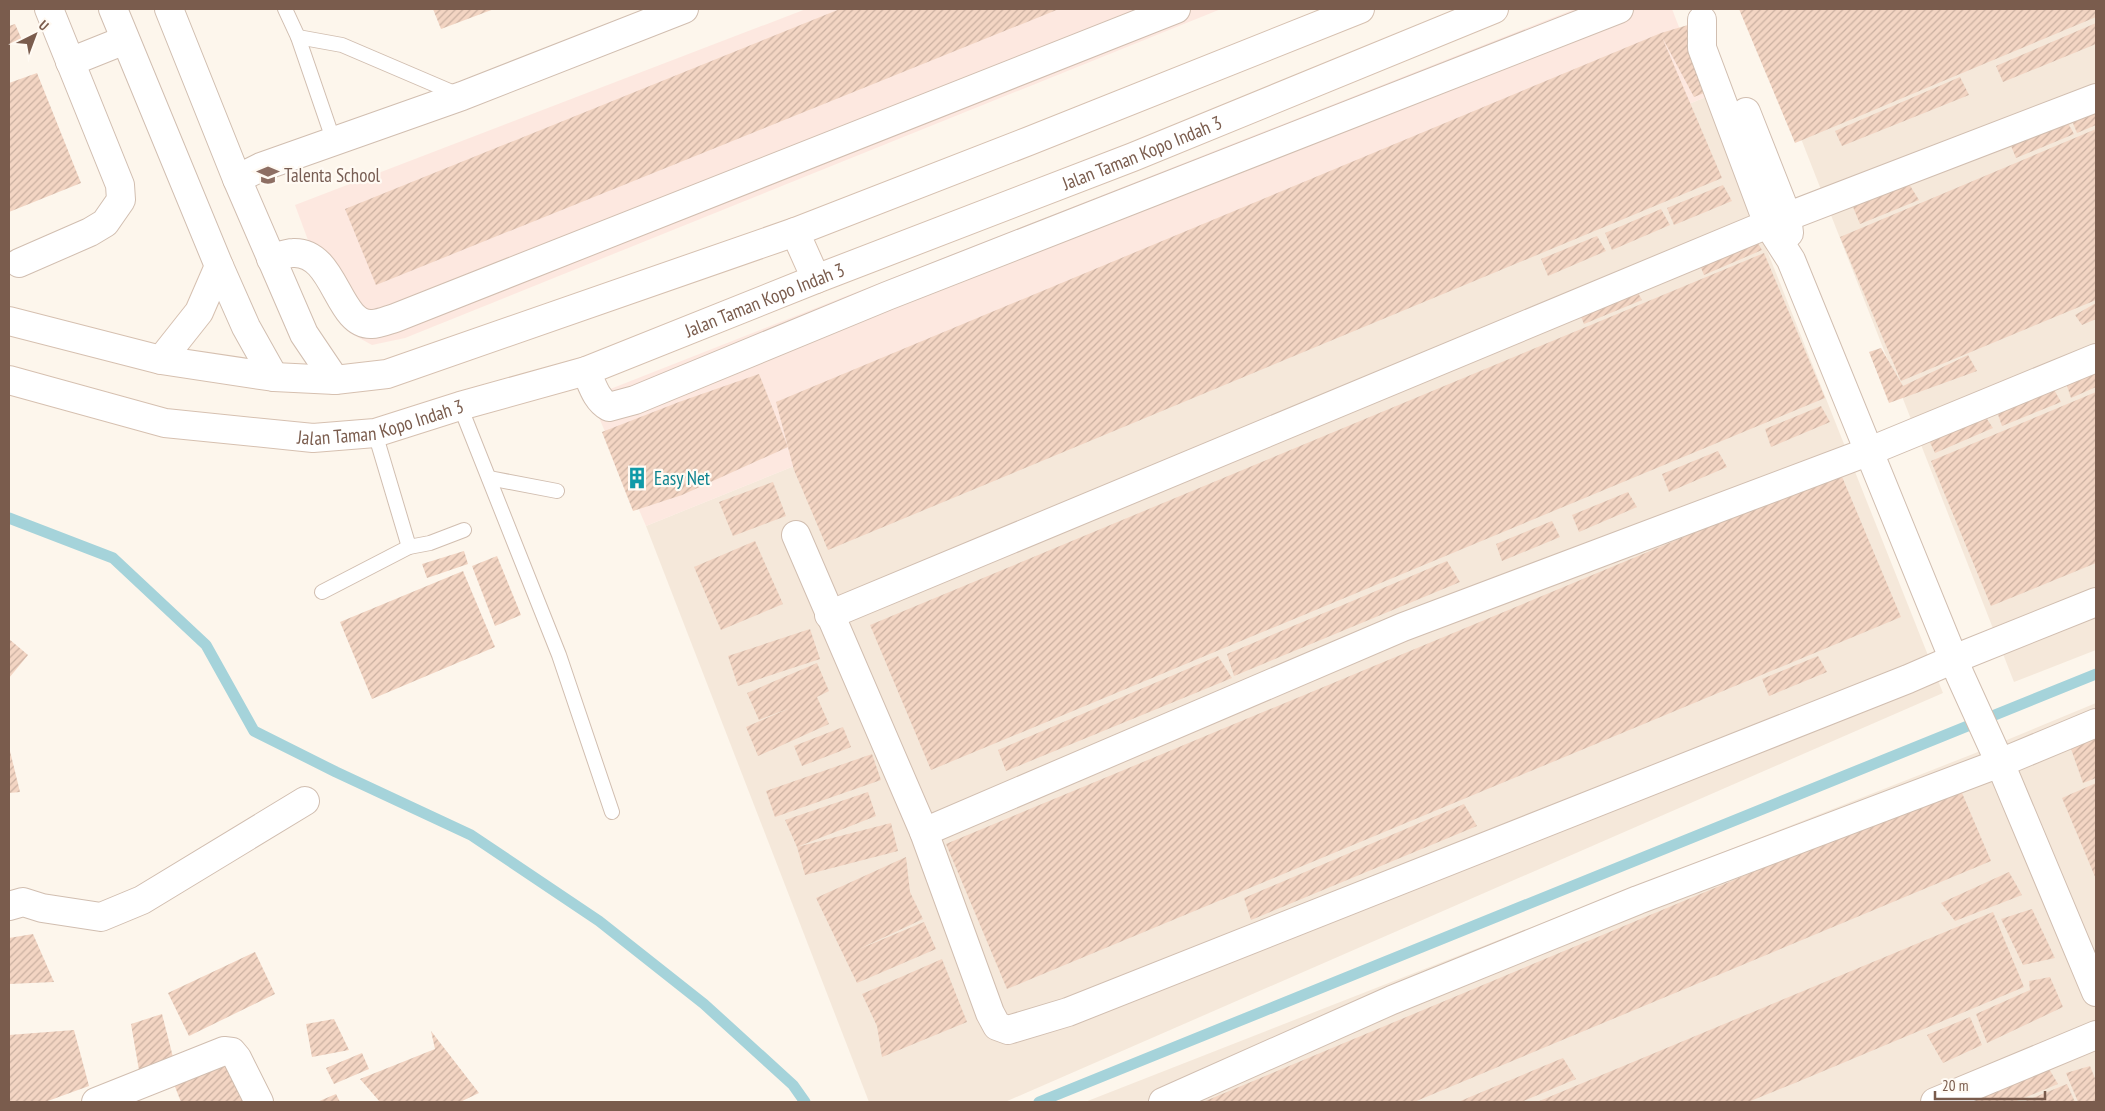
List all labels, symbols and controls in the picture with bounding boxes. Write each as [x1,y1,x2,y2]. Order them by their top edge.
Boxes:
north arrow [10,10,60,60]
text: U [35,16,52,34]
street label: Jalan Taman Kopo Indah 3 [1058,110,1225,196]
school or university icon: Talenta School [255,162,281,188]
place label: Talenta School [284,163,381,187]
street label: Jalan Taman Kopo Indah 3 [680,257,848,343]
street label: Jalan Taman Kopo Indah 3 [295,394,467,450]
building icon: Easy Net [624,465,650,491]
place label: Easy Net [654,466,711,490]
scale bar [1935,1068,2045,1100]
text: 20 m [1942,1076,1968,1095]

